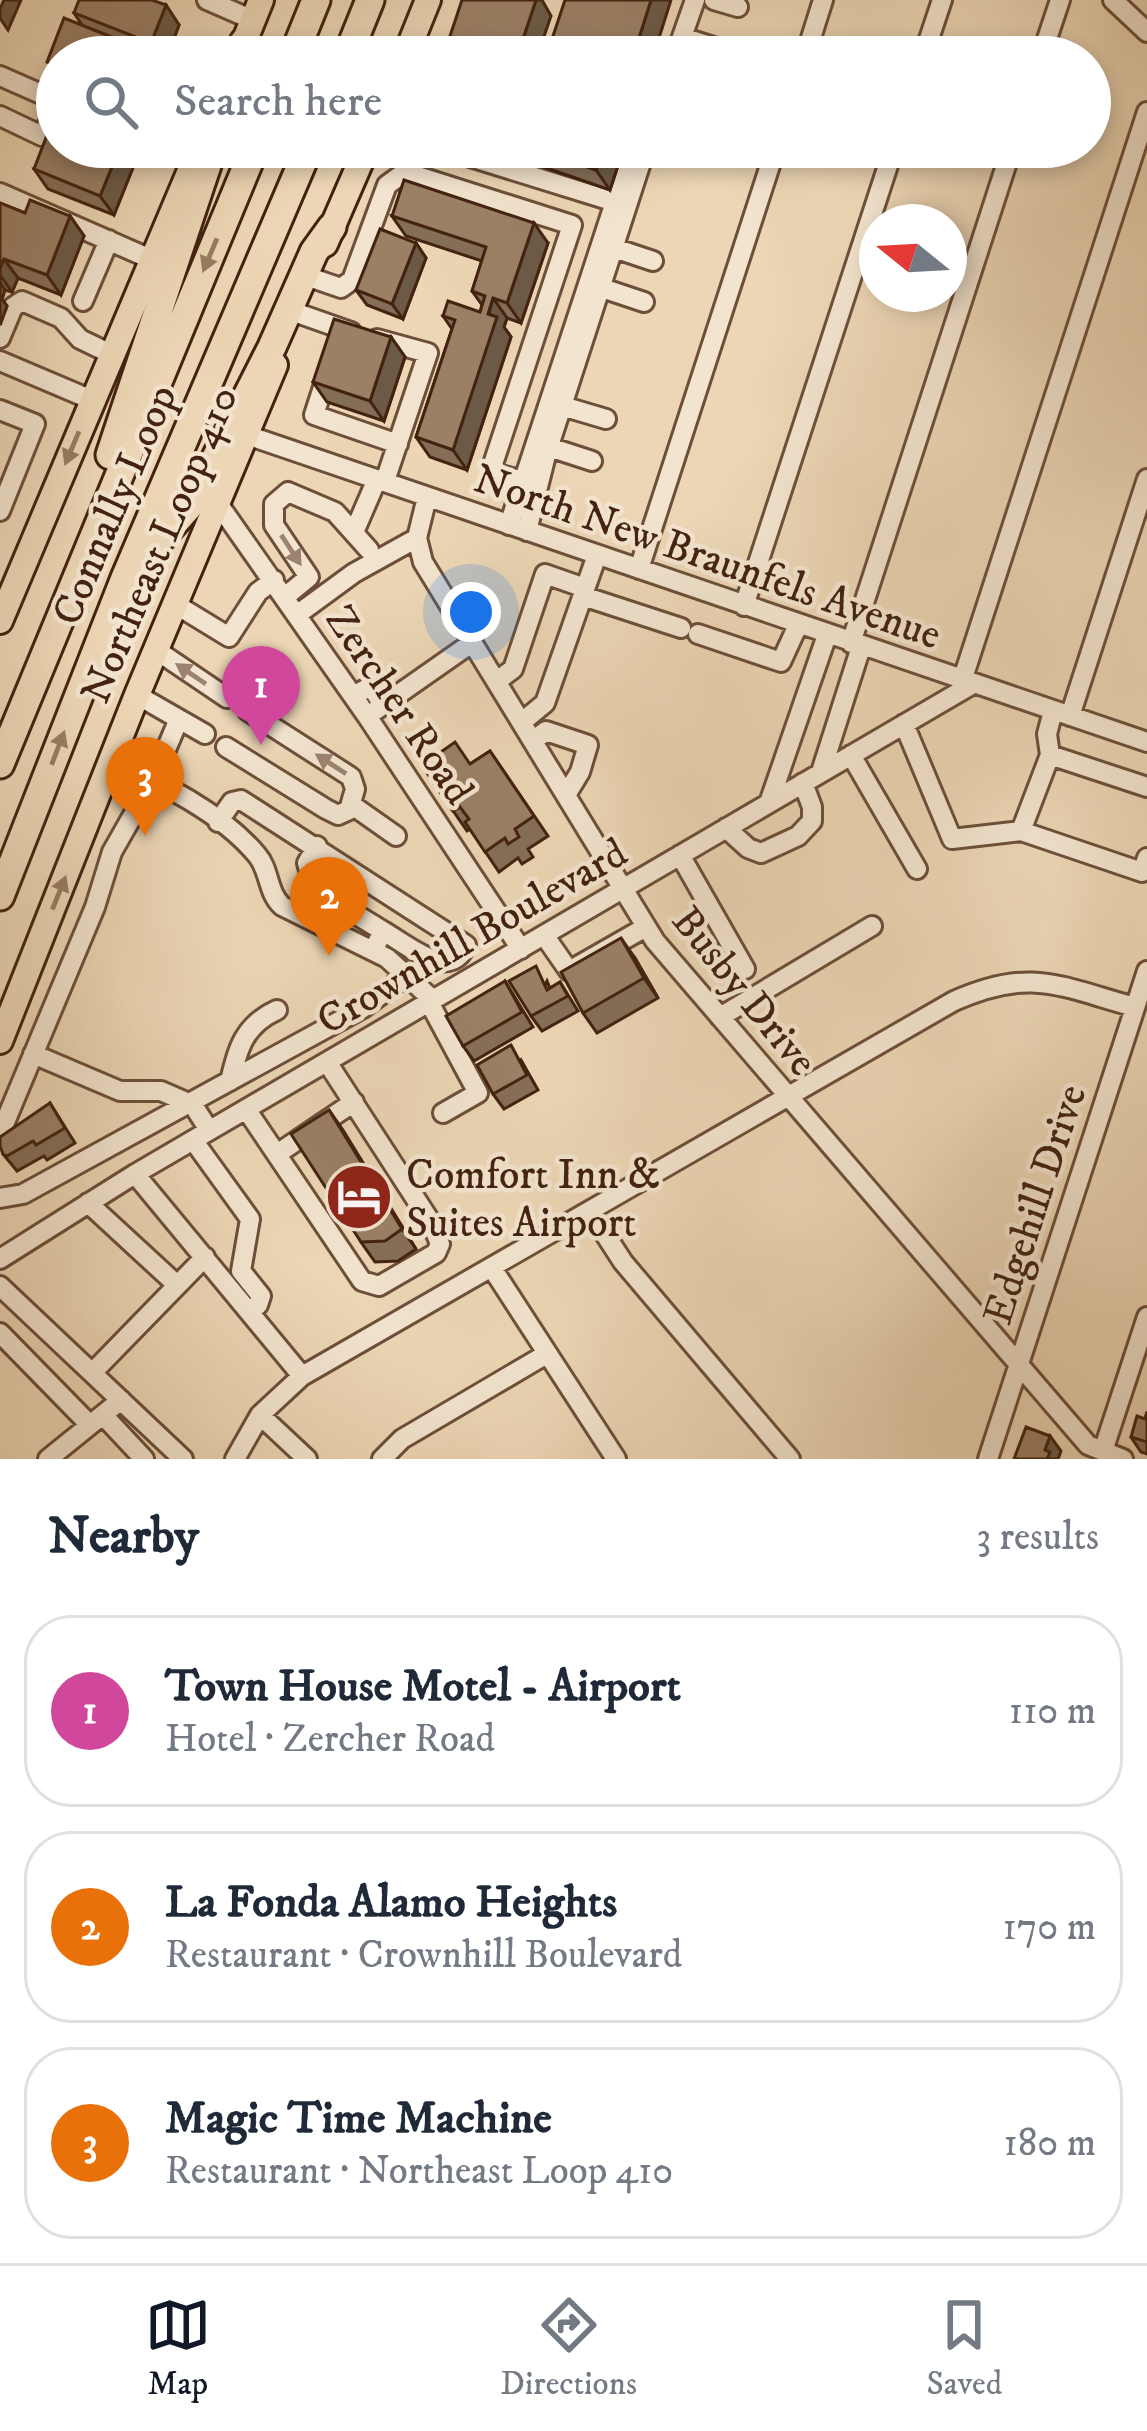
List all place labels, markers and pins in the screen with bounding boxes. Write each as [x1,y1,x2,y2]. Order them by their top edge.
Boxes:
pin: 1 [222,646,300,745]
pin: 3 [106,737,184,836]
pin: 2 [290,857,368,956]
place label: Comfort Inn & Suites Airport [406,1150,660,1250]
hotel icon: Comfort Inn & Suites Airport [324,1162,394,1232]

